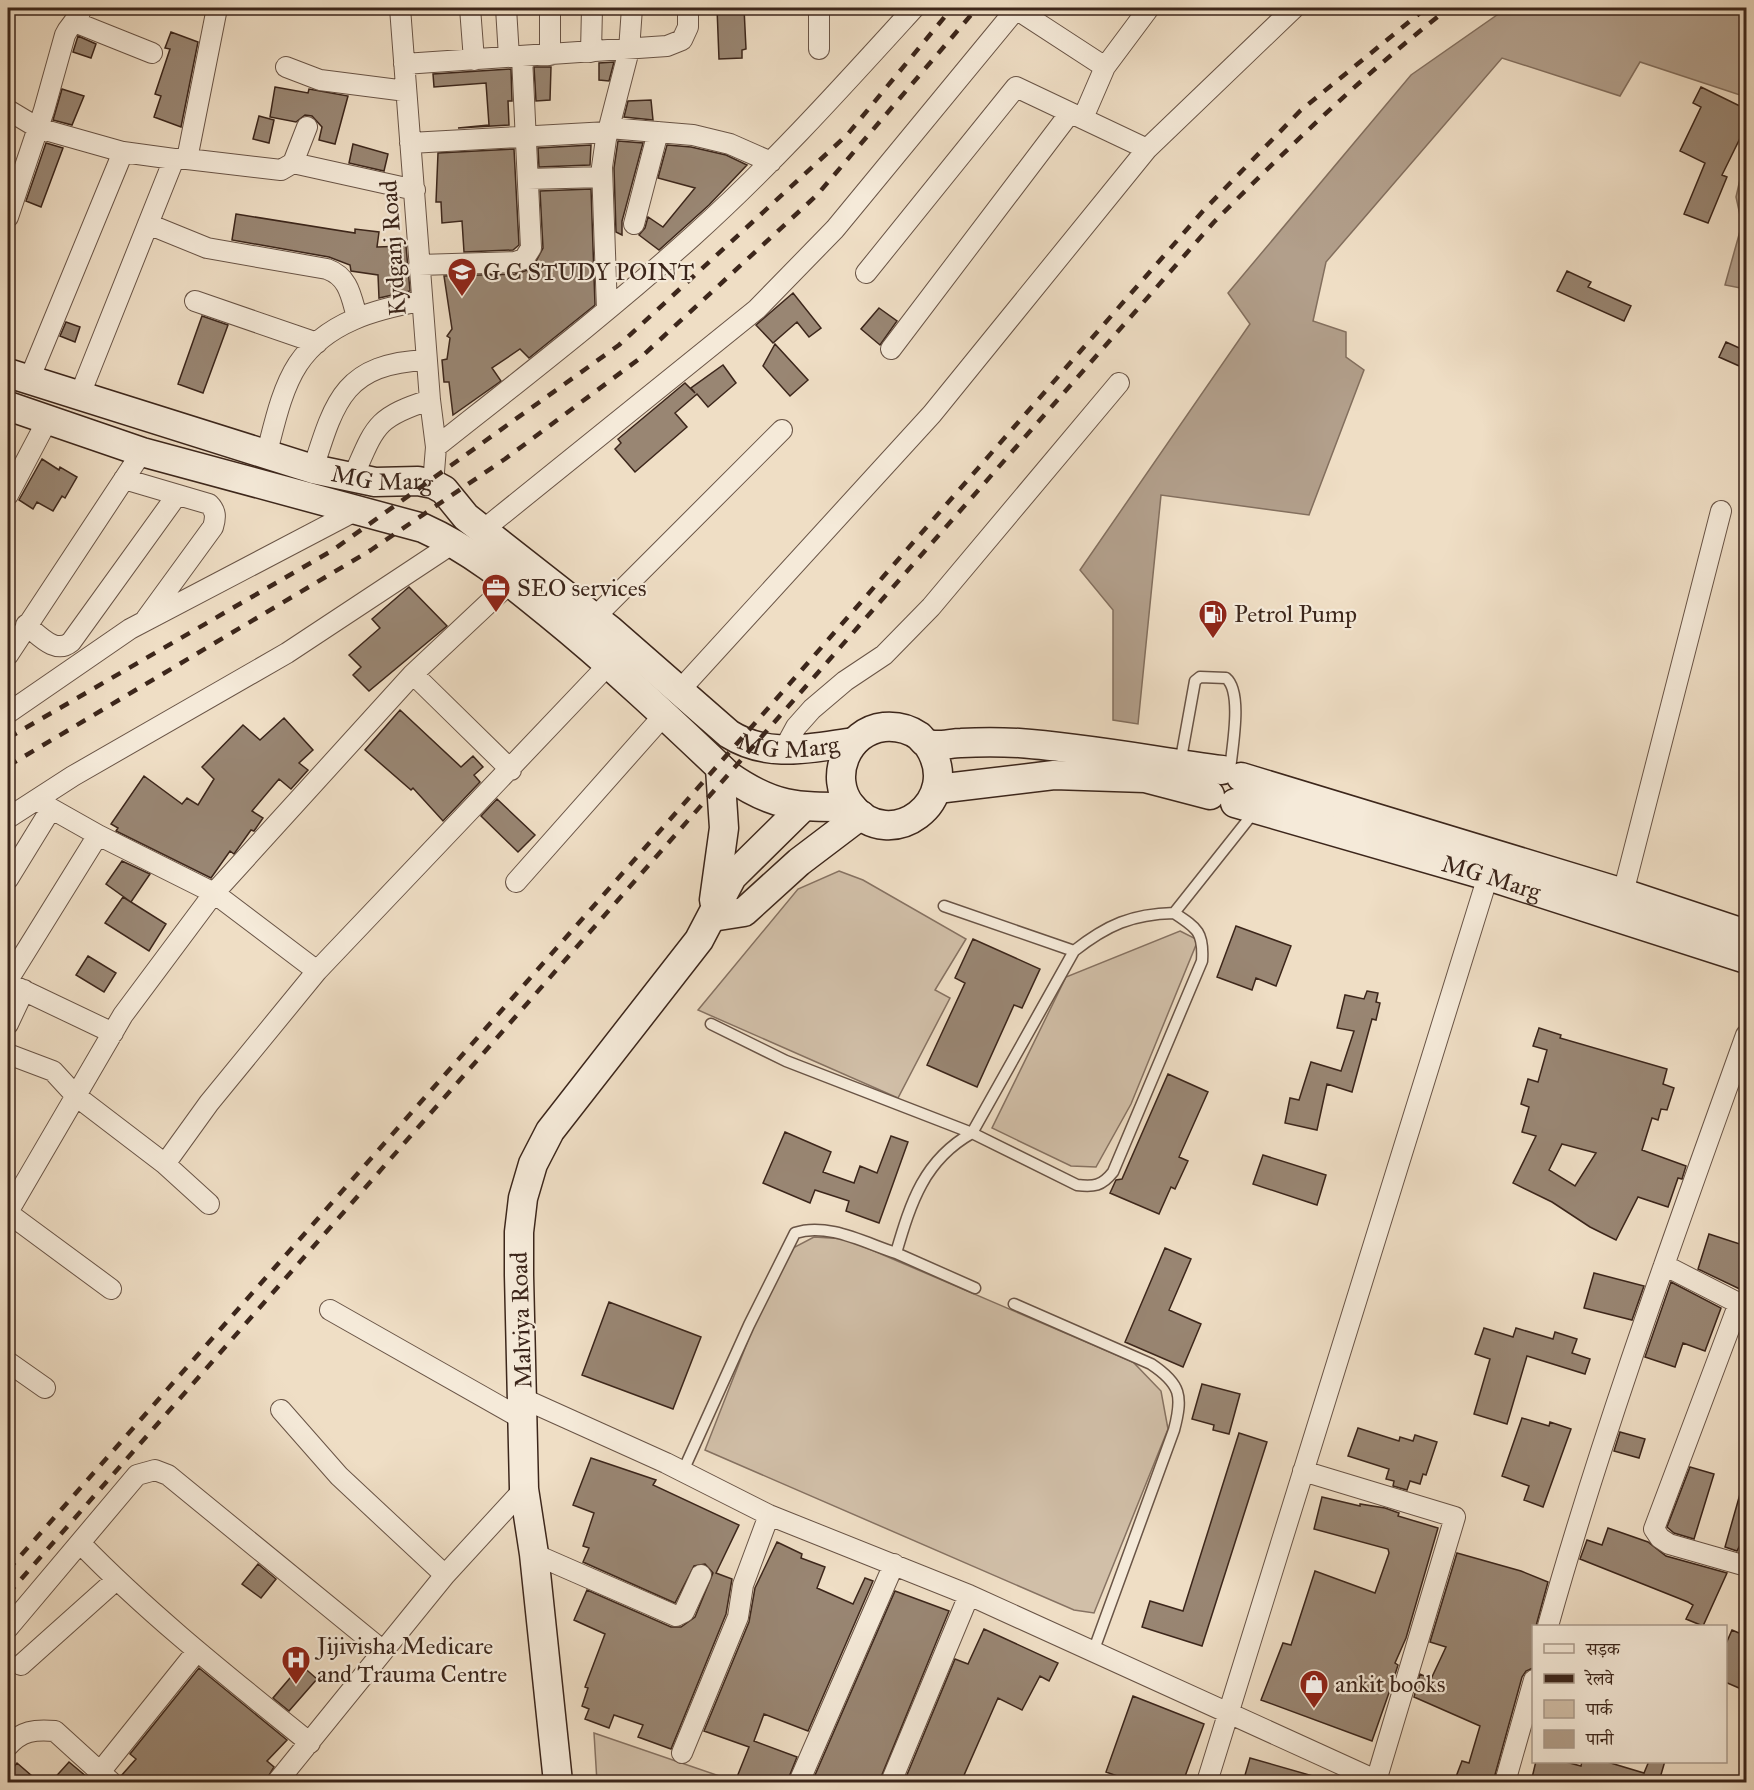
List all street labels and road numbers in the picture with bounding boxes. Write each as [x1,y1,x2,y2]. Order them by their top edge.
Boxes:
street label: Kydganj Road [373,179,413,317]
street label: MG Marg [329,458,436,499]
street label: MG Marg [734,726,842,765]
street label: MG Marg [1438,848,1546,907]
street label: Malviya Road [504,1251,538,1389]

